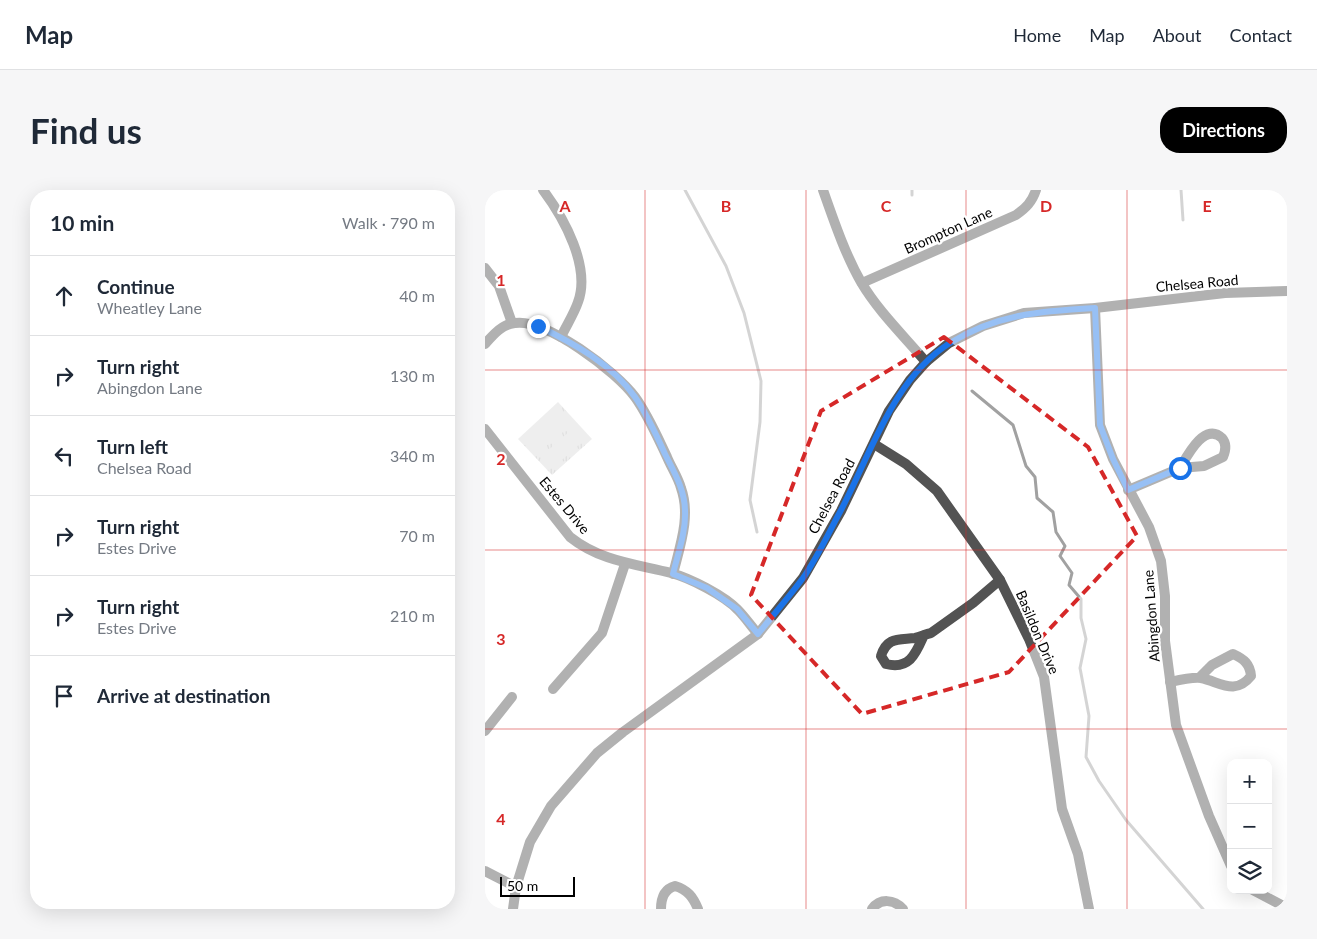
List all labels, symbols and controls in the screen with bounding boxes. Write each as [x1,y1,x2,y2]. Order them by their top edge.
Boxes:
text: Map [25,20,73,49]
text: Home [1013,24,1061,46]
text: Map [1089,24,1125,46]
text: About [1153,24,1202,46]
text: Contact [1230,24,1292,46]
button: Directions [1160,107,1287,153]
text: Find us [30,109,142,151]
text: A [558,196,571,215]
text: B [721,196,731,215]
text: C [881,196,892,215]
text: D [1040,196,1052,215]
text: E [1202,196,1212,215]
street label: Brompton Lane [901,203,995,257]
text: 10 min [50,210,114,235]
text: Walk · 790 m [342,213,435,232]
text: 1 [496,270,506,289]
street label: Chelsea Road [1155,271,1239,295]
text: Continue [97,275,175,298]
icon: ahead [50,282,78,310]
text: 40 m [399,286,435,305]
text: Wheatley Lane [97,298,202,317]
route end [527,315,550,338]
text: Turn right [97,355,179,378]
icon: right [50,362,78,390]
text: 130 m [390,366,435,385]
text: Abingdon Lane [97,378,202,397]
text: Turn left [97,435,168,458]
icon: left [50,442,78,470]
text: 340 m [390,446,435,465]
text: 2 [496,449,506,468]
street label: Chelsea Road [804,455,858,537]
route start [1169,457,1192,480]
text: Chelsea Road [97,458,192,477]
street label: Estes Drive [536,473,594,537]
text: Turn right [97,515,179,538]
icon: right [50,522,78,550]
text: 70 m [399,526,435,545]
text: Estes Drive [97,538,176,557]
street label: Abingdon Lane [1139,569,1163,663]
street label: Basildon Drive [1013,588,1063,676]
text: Turn right [97,595,179,618]
icon: right [50,602,78,630]
text: 210 m [390,606,435,625]
text: Estes Drive [97,618,176,637]
text: 3 [496,629,506,648]
icon: arrive [50,682,78,710]
text: Arrive at destination [97,684,270,707]
map controls [1227,759,1272,894]
button: + [1227,759,1272,804]
button: − [1227,804,1272,849]
text: 4 [496,809,506,828]
button: layers [1227,849,1272,894]
scale bar [500,874,575,897]
text: 50 m [507,877,538,894]

